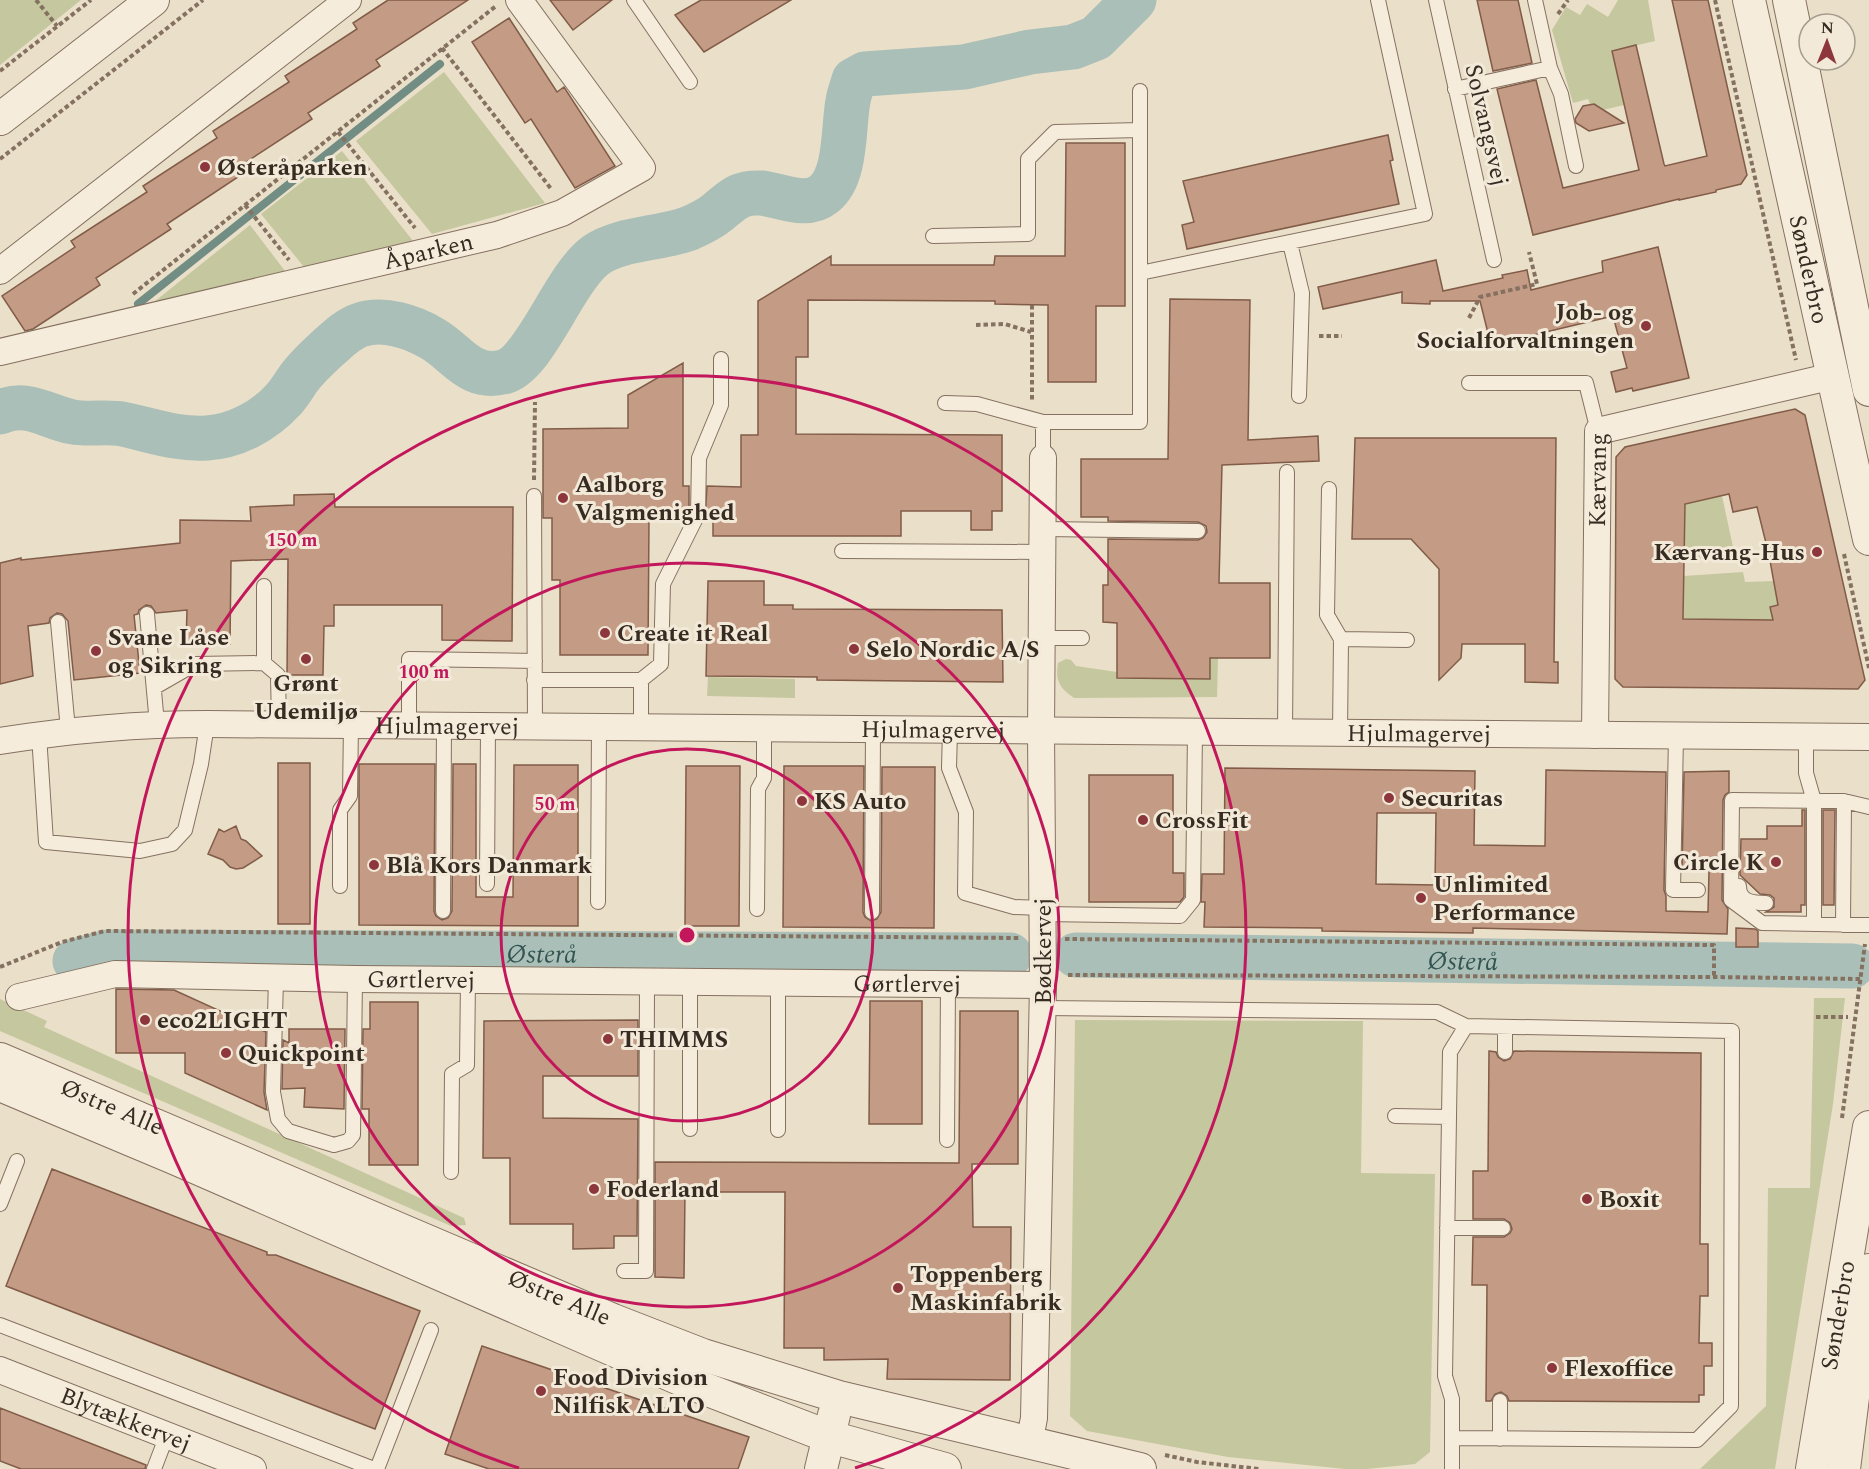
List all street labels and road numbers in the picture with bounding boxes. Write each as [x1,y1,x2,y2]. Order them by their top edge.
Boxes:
street label: Solvangsvej [1455,61,1518,190]
street label: Sønderbro [1778,212,1838,328]
street label: Åparken [380,224,477,280]
street label: Kærvang [1580,433,1617,527]
street label: Hjulmagervej [375,708,519,745]
street label: Hjulmagervej [861,712,1005,749]
street label: Hjulmagervej [1347,716,1491,753]
street label: Bødkervej [1026,897,1062,1005]
street label: Gørtlervej [367,962,476,999]
street label: Gørtlervej [853,966,962,1003]
street label: Østre Alle [55,1070,169,1146]
street label: Sønderbro [1812,1258,1865,1373]
street label: Østre Alle [502,1260,616,1336]
street label: Blytækkervej [54,1378,196,1462]

